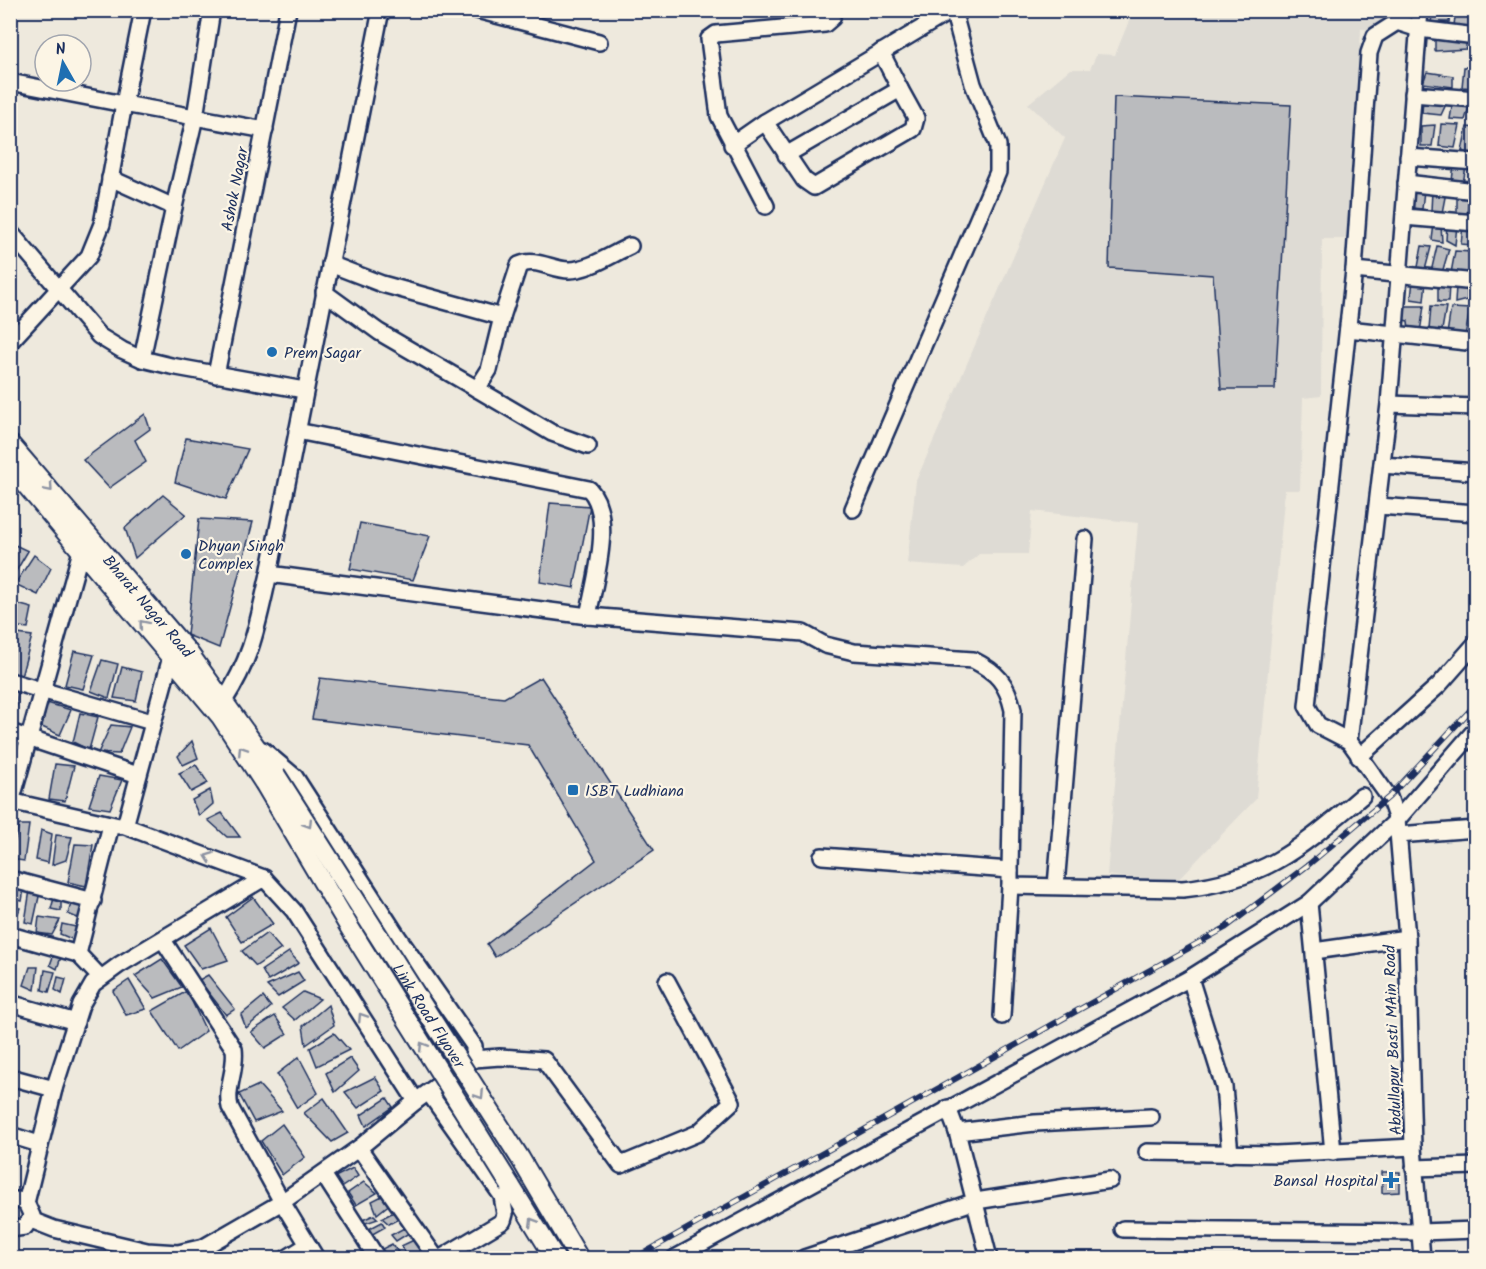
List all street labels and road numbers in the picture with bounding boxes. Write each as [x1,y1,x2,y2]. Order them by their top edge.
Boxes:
street label: Ashok Nagar [215,144,256,233]
street label: Bharat Nagar Road [96,550,199,665]
street label: Abdullapur Basti MAin Road [1378,943,1409,1135]
street label: Link Road Flyover [385,959,472,1075]

